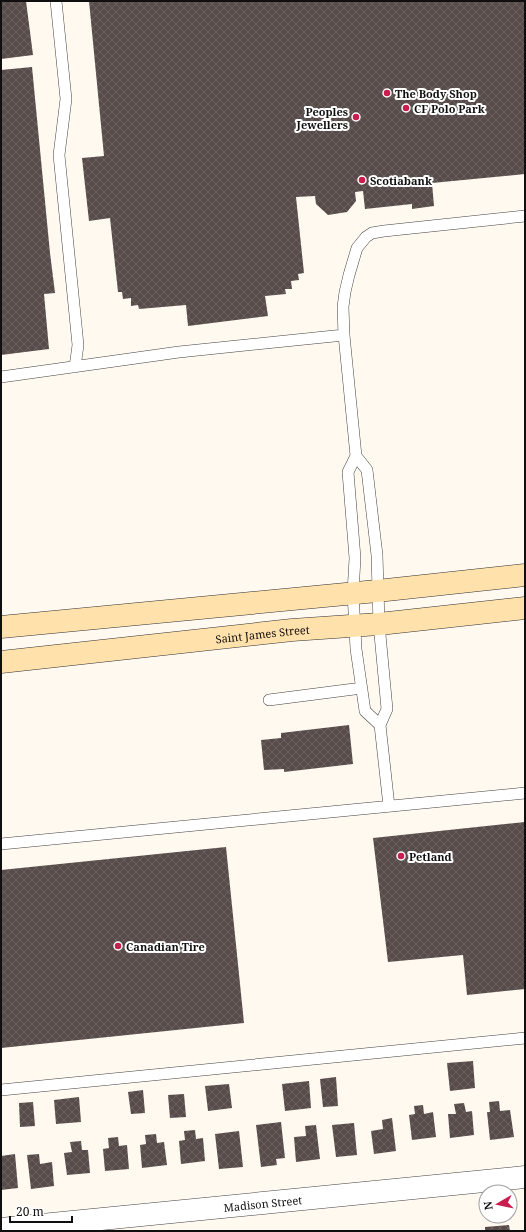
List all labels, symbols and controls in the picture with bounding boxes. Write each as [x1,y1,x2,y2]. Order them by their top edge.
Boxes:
place label: The Body Shop [395,86,477,101]
marker: The Body Shop [382,88,392,98]
place label: CF Polo Park [414,101,485,116]
marker: CF Polo Park [401,103,411,113]
place label: Peoples Jewellers [296,104,348,132]
marker: Peoples Jewellers [351,112,361,122]
place label: Scotiabank [370,173,432,188]
marker: Scotiabank [357,175,367,185]
street label: Saint James Street [215,621,310,646]
place label: Petland [409,849,452,864]
marker: Petland [396,851,406,861]
place label: Canadian Tire [126,939,205,954]
marker: Canadian Tire [113,941,123,951]
north arrow [478,1184,518,1224]
street label: Madison Street [223,1192,303,1214]
scale bar [10,1198,72,1224]
text: N [479,1200,496,1211]
text: 20 m [16,1203,44,1220]

